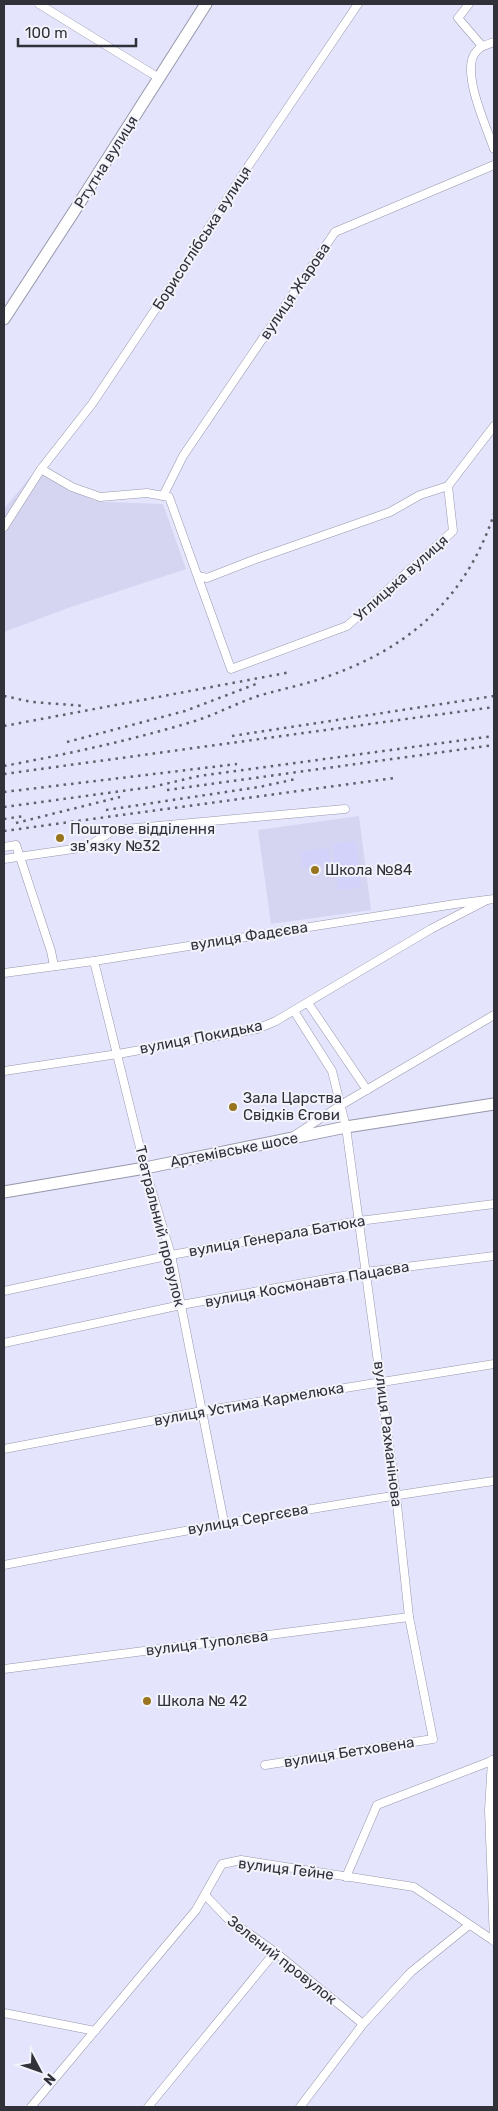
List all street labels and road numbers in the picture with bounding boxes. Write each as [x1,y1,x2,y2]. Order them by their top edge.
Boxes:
street label: Ртутна вулиця [70,112,142,212]
street label: Борисоглібська вулиця [149,163,255,313]
street label: вулиця Жарова [256,239,334,343]
street label: Углицька вулиця [350,531,452,625]
street label: вулиця Фадєєва [189,918,309,954]
street label: вулиця Покидька [138,1016,264,1058]
street label: Артемівське шосе [168,1129,300,1171]
street label: Театральний провулок [131,1144,189,1308]
street label: вулиця Генерала Батюка [187,1212,367,1260]
street label: вулиця Космонавта Пацаєва [203,1257,411,1311]
street label: вулиця Рахманінова [370,1360,406,1508]
street label: вулиця Устима Кармелюка [153,1378,345,1430]
street label: вулиця Сергєєва [186,1500,310,1538]
street label: вулиця Туполєва [145,1627,269,1659]
street label: вулиця Бетховена [283,1733,415,1771]
street label: вулиця Гейне [237,1854,335,1884]
street label: Зелений провулок [224,1912,340,2008]

